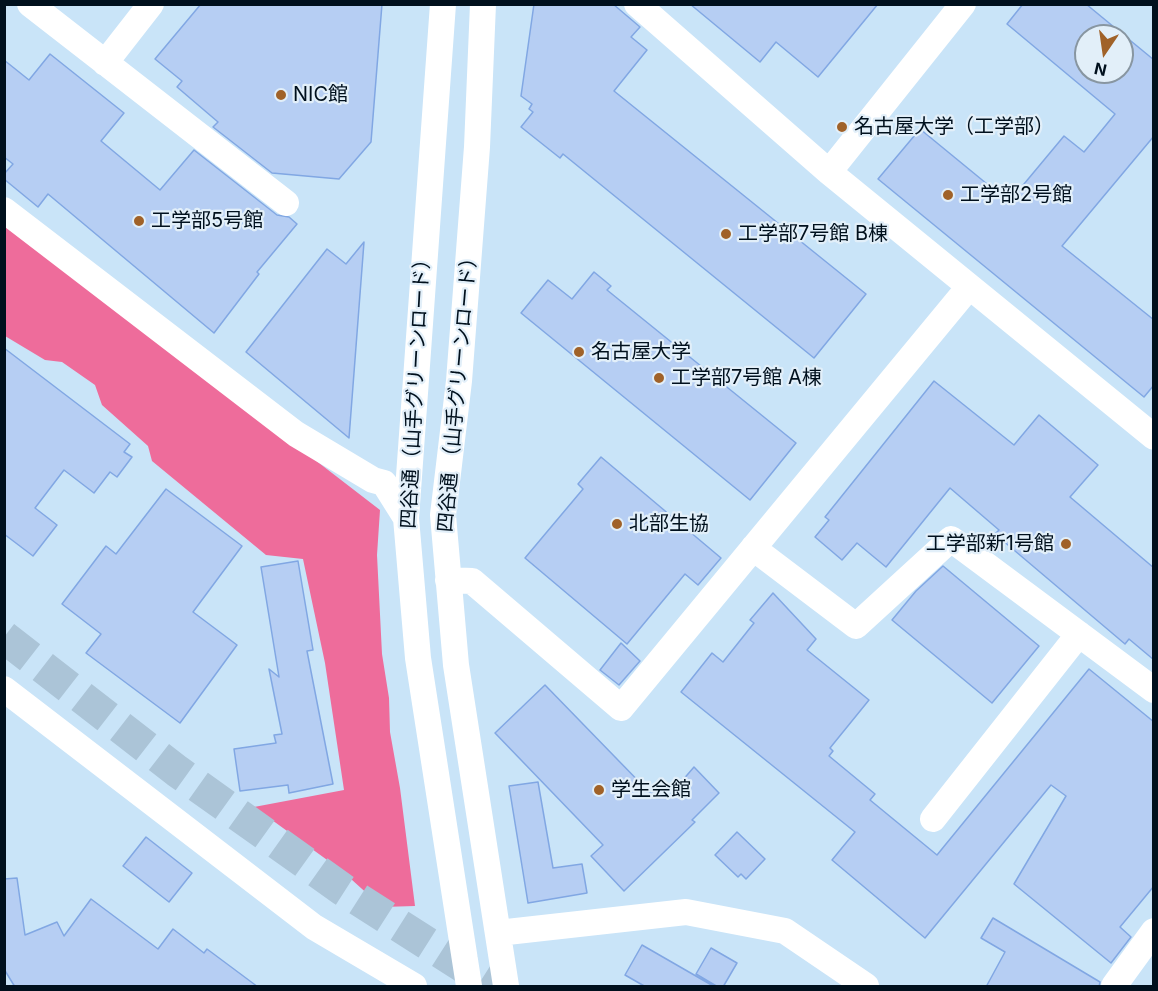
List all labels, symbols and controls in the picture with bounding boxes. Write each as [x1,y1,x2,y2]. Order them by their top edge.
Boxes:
north arrow [1074,24,1134,84]
text: N [1092,58,1109,81]
place label: NIC館 [293,83,348,107]
marker: NIC館 [274,88,288,102]
place label: 名古屋大学（工学部） [854,115,1054,139]
marker: 名古屋大学（工学部） [835,120,849,134]
place label: 工学部2号館 [960,183,1072,207]
marker: 工学部2号館 [941,188,955,202]
place label: 工学部5号館 [151,209,263,233]
marker: 工学部5号館 [132,214,146,228]
place label: 工学部7号館 B棟 [738,222,888,246]
marker: 工学部7号館 B棟 [719,227,733,241]
street label: 四谷通 （山手グリーンロード） [434,247,482,533]
street label: 四谷通（山手グリーンロード） [397,249,435,529]
place label: 名古屋大学 [591,340,691,364]
marker: 名古屋大学 [572,345,586,359]
place label: 工学部7号館 A棟 [671,366,822,390]
marker: 工学部7号館 A棟 [652,371,666,385]
place label: 北部生協 [629,512,709,536]
marker: 北部生協 [610,517,624,531]
place label: 工学部新1号館 [926,532,1054,556]
marker: 工学部新1号館 [1059,537,1073,551]
place label: 学生会館 [611,778,691,802]
marker: 学生会館 [592,783,606,797]

